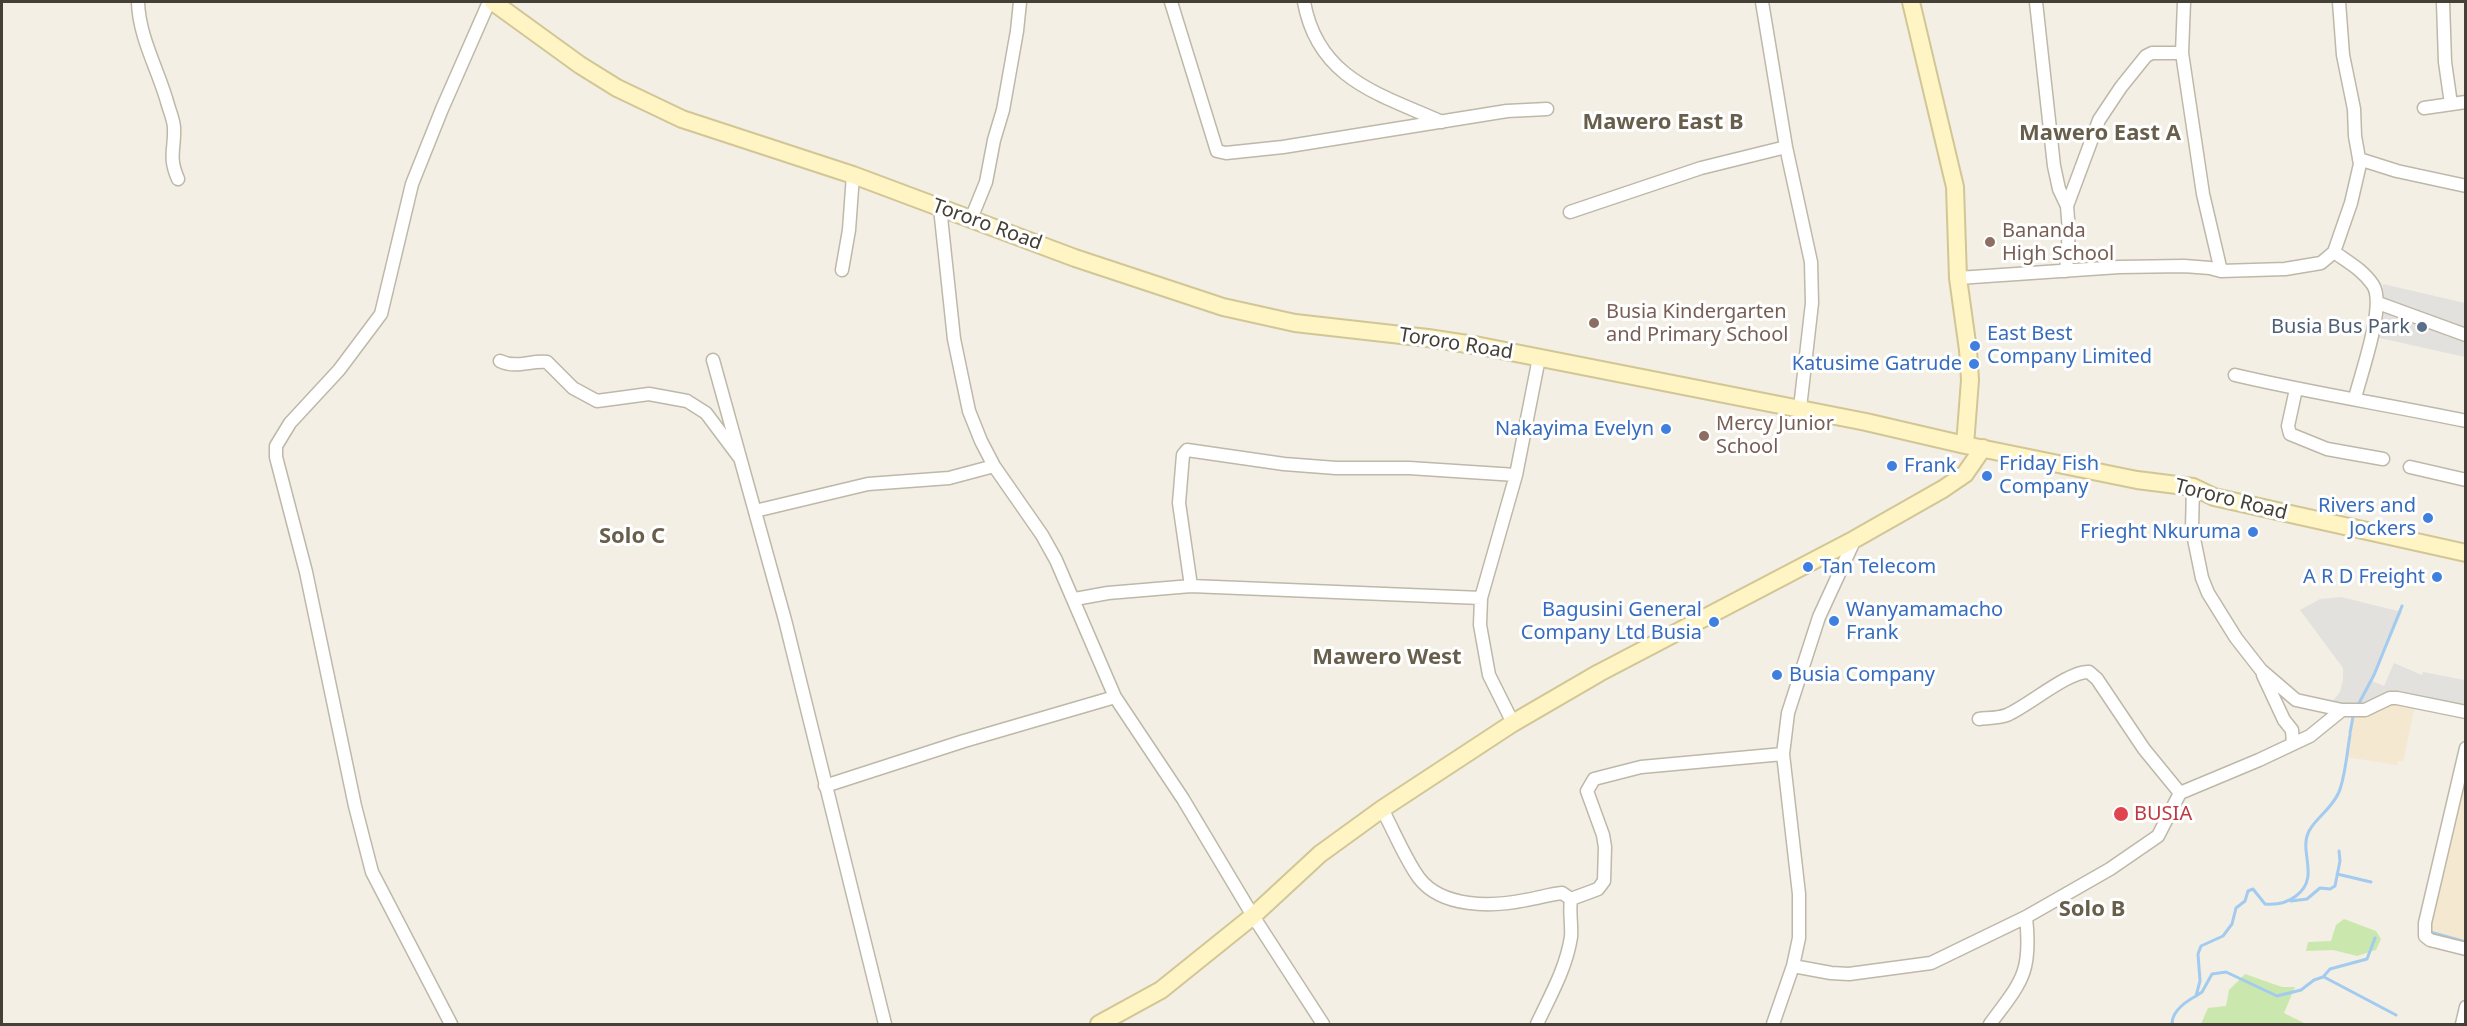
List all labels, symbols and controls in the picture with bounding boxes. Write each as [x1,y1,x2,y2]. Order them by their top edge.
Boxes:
district label: Mawero East B [1582,110,1744,136]
district label: Mawero East A [2019,121,2181,147]
street label: Tororo Road [929,194,1045,256]
place label: Bananda High School [2002,219,2114,266]
marker: Bananda High School [1983,235,1997,249]
place label: Busia Kindergarten and Primary School [1606,300,1788,347]
place label: Busia Bus Park [2271,315,2410,339]
marker: Busia Kindergarten and Primary School [1587,316,1601,330]
marker: Busia Bus Park [2415,320,2429,334]
place label: East Best Company Limited [1987,322,2152,369]
street label: Tororo Road [1397,323,1515,365]
marker: East Best Company Limited [1968,339,1982,353]
place label: Katusime Gatrude [1792,352,1962,376]
marker: Katusime Gatrude [1967,357,1981,371]
place label: Mercy Junior School [1716,412,1834,459]
place label: Nakayima Evelyn [1495,417,1654,441]
marker: Nakayima Evelyn [1659,422,1673,436]
marker: Mercy Junior School [1697,429,1711,443]
place label: Friday Fish Company [1999,452,2099,499]
place label: Frank [1904,454,1956,478]
marker: Frank [1885,459,1899,473]
marker: Friday Fish Company [1980,469,1994,483]
street label: Tororo Road [2172,474,2290,526]
place label: Rivers and Jockers [2318,494,2416,541]
marker: Rivers and Jockers [2421,511,2435,525]
place label: Frieght Nkuruma [2080,520,2241,544]
district label: Solo C [599,524,665,550]
marker: Frieght Nkuruma [2246,525,2260,539]
place label: Tan Telecom [1820,555,1936,579]
marker: Tan Telecom [1801,560,1815,574]
place label: A R D Freight [2303,565,2425,589]
marker: A R D Freight [2430,570,2444,584]
place label: Bagusini General Company Ltd Busia [1521,598,1702,645]
place label: Wanyamamacho Frank [1846,598,2003,645]
marker: Wanyamamacho Frank [1827,614,1841,628]
marker: Bagusini General Company Ltd Busia [1707,615,1721,629]
district label: Mawero West [1312,645,1462,671]
place label: Busia Company [1789,663,1935,687]
marker: Busia Company [1770,668,1784,682]
place label: BUSIA [2134,802,2192,826]
marker: BUSIA [2112,805,2130,823]
district label: Solo B [2059,897,2125,923]

